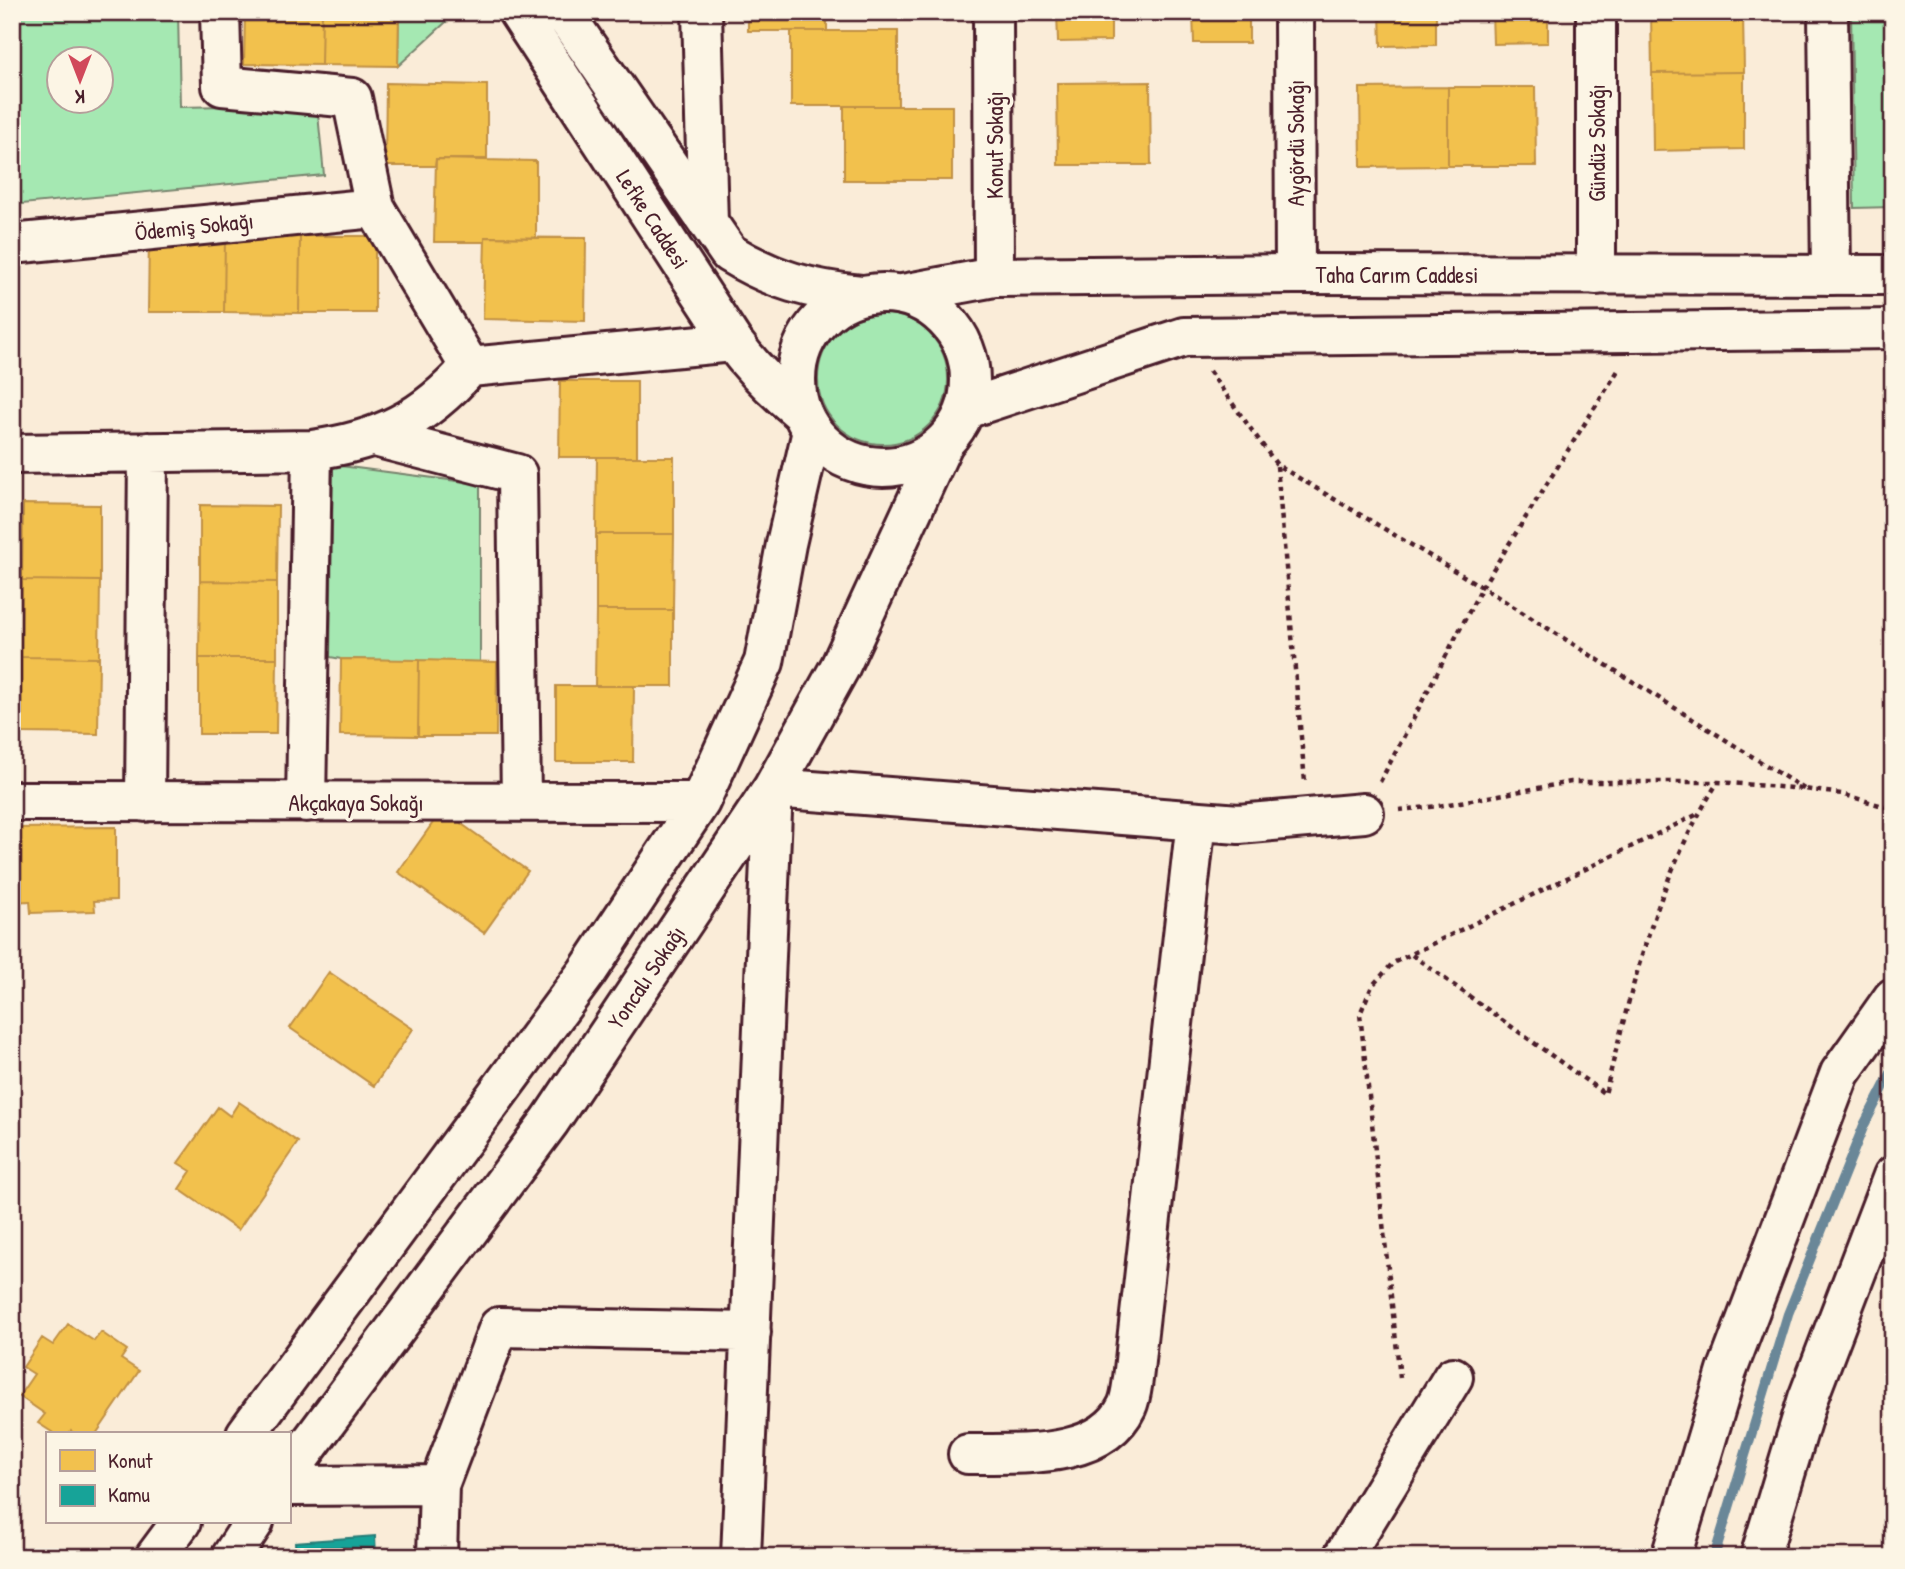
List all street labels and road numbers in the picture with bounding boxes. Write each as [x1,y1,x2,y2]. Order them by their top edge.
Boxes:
street label: Aygördü Sokağı [1280,80,1311,206]
street label: Gündüz Sokağı [1581,84,1612,202]
street label: Konut Sokağı [979,91,1010,199]
street label: Lefke Caddesi [609,163,697,275]
street label: Ödemiş Sokağı [133,204,255,248]
street label: Taha Carım Caddesi [1315,259,1479,290]
street label: Akçakaya Sokağı [288,787,424,818]
street label: Yoncalı Sokağı [600,919,692,1035]

